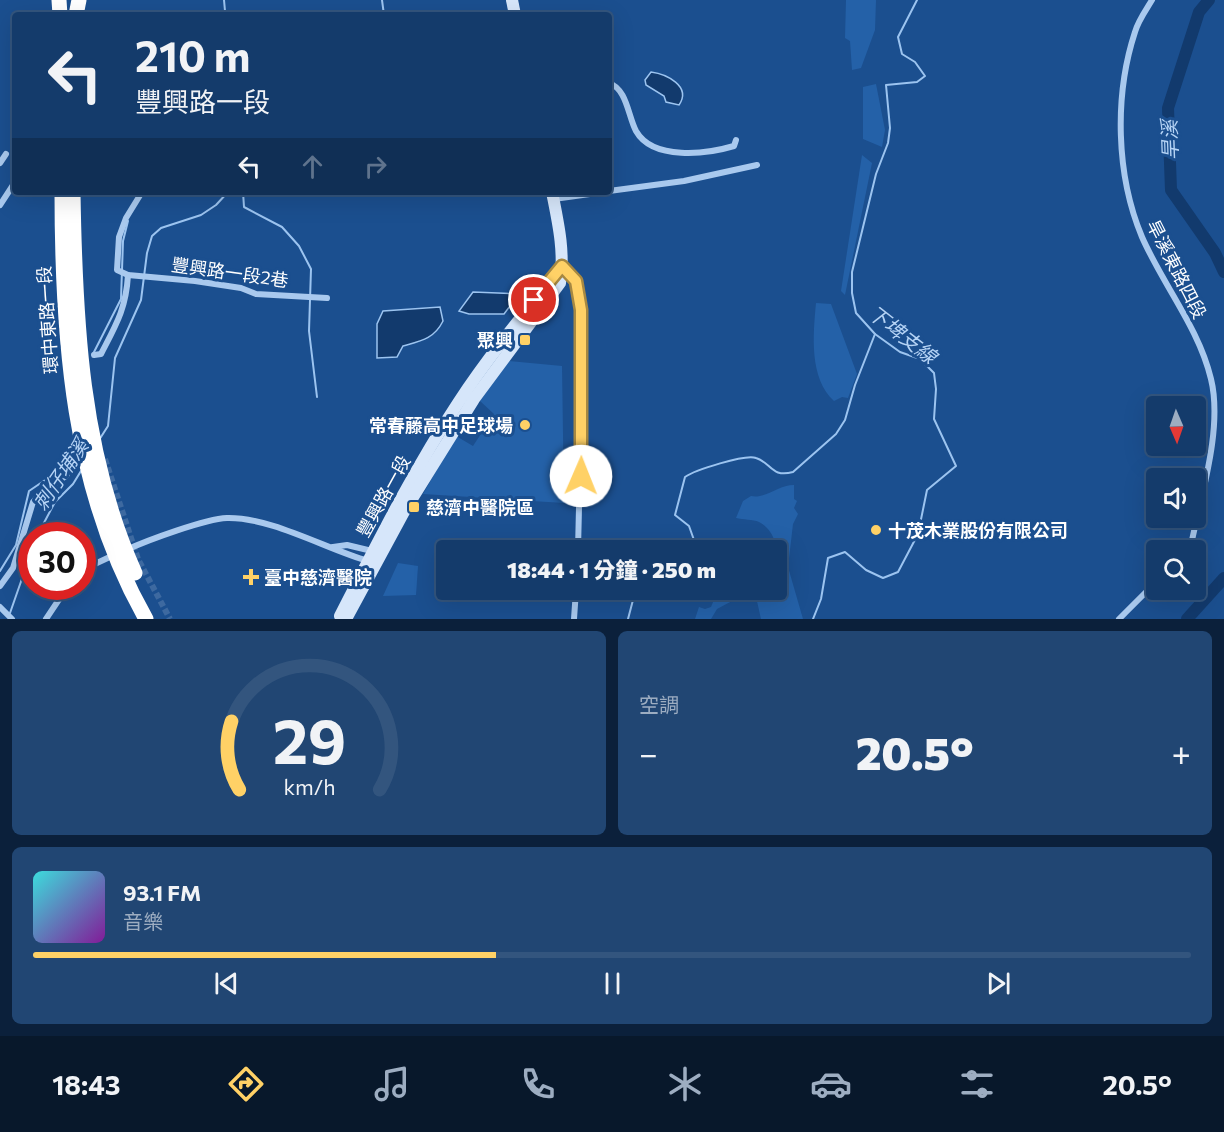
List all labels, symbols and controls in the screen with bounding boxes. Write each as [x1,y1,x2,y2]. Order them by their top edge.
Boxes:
text: 210 m [135,29,250,81]
icon: left [36,36,114,114]
text: 豐興路一段 [135,85,270,118]
water label: 旱溪 [1156,117,1182,160]
icon: left [233,150,266,183]
icon: ahead [296,150,329,183]
icon: right [359,150,392,183]
street label: 旱溪東路四段 [1143,216,1211,322]
street label: 豐興路一段2巷 [170,253,290,291]
street label: 環中東路一段 [32,265,62,375]
pin [508,274,559,325]
icon: arrive [517,283,550,316]
water label: 下埤支線 [864,300,943,369]
place label: 聚興 [477,329,513,351]
marker: 聚興 [518,333,532,347]
north arrow [1146,396,1206,456]
map controls [1146,396,1206,600]
place label: 常春藤高中足球場 [369,414,513,436]
marker: 常春藤高中足球場 [518,418,532,432]
water label: 刺仔埔溪 [28,432,94,514]
position arrow [549,444,613,508]
street label: 豐興路一段 [352,451,414,541]
button: sound [1146,468,1206,528]
place label: 慈濟中醫院區 [426,496,534,518]
marker: 慈濟中醫院區 [407,500,421,514]
place label: 十茂木業股份有限公司 [888,519,1068,541]
speed limit sign: 30 [18,522,96,600]
marker: 十茂木業股份有限公司 [869,523,883,537]
button: search [1146,540,1206,600]
text: 18:44 · 1 分鐘 · 250 m [507,556,716,583]
place label: 臺中慈濟醫院 [264,566,372,588]
marker: 臺中慈濟醫院 [242,568,260,586]
text: 空調 [639,692,679,716]
text: 29 [272,701,346,777]
text: 20.5° [856,724,974,779]
text: − [639,732,658,773]
text: + [1172,732,1191,773]
text: km/h [283,773,335,799]
text: 93.1 FM [123,879,201,906]
text: 音樂 [123,909,163,933]
icon: previous [210,967,243,1000]
icon: pause [596,967,629,1000]
icon: next [982,967,1015,1000]
icon: directions [225,1063,267,1105]
icon: music [371,1063,413,1105]
icon: phone [517,1063,559,1105]
icon: climate [664,1063,706,1105]
icon: car [810,1063,852,1105]
icon: filters [956,1063,998,1105]
text: 18:43 [52,1068,121,1101]
text: 20.5° [1102,1068,1172,1101]

